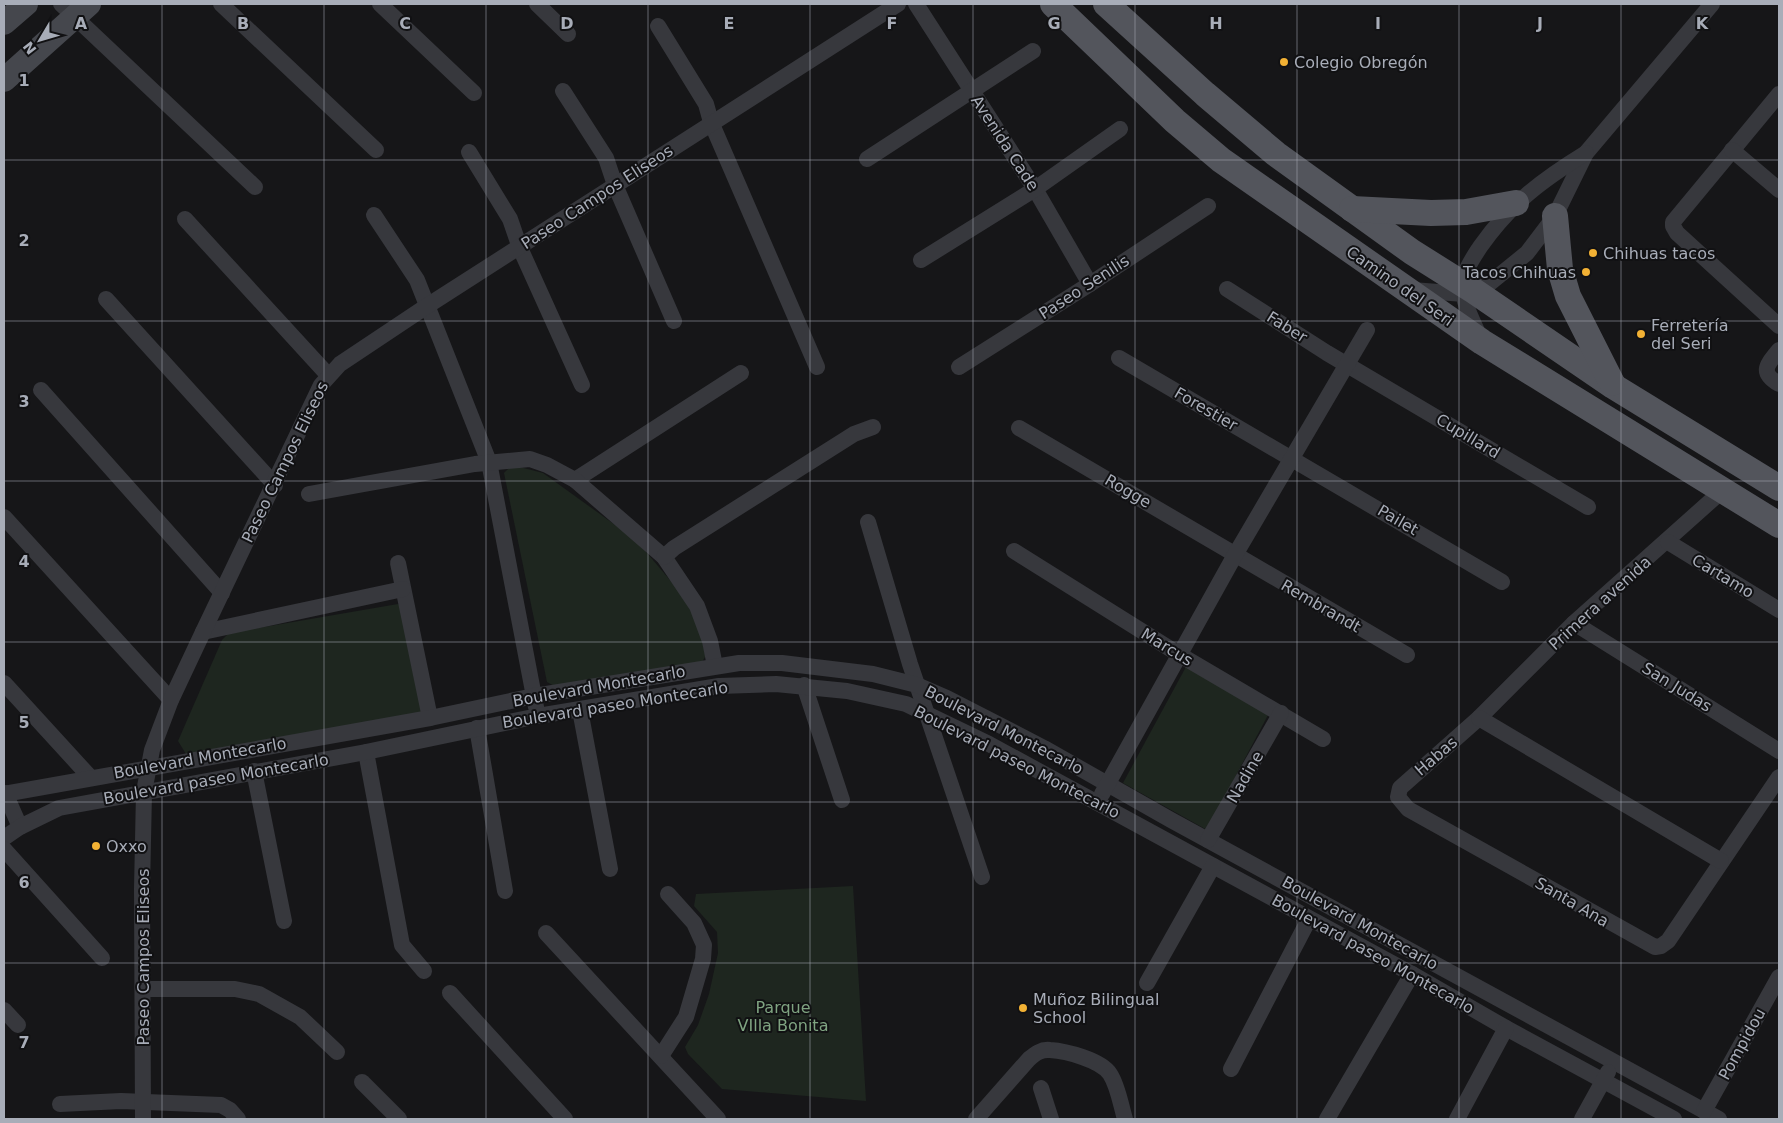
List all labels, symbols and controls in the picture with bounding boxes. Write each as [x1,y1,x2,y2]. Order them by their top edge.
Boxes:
text: A [75,14,88,33]
text: B [237,14,249,33]
text: C [399,14,411,33]
text: D [560,14,574,33]
text: E [724,14,734,33]
text: F [887,14,897,33]
text: G [1047,14,1061,33]
text: H [1209,14,1223,33]
text: I [1375,14,1381,33]
text: J [1536,14,1543,33]
text: K [1696,14,1709,33]
north arrow [15,15,65,65]
text: N [20,38,40,58]
place label: Colegio Obregón [1294,53,1428,72]
marker: Colegio Obregón [1278,56,1290,68]
text: 1 [18,71,30,90]
street label: Avenida Cade [967,92,1043,194]
street label: Paseo Campos Eliseos [518,141,676,253]
text: 2 [18,231,30,250]
street label: Camino del Seri [1343,242,1457,330]
place label: Chihuas tacos [1603,244,1715,263]
marker: Chihuas tacos [1587,247,1599,259]
street label: Paseo Senilis [1035,251,1133,323]
place label: Tacos Chihuas [1462,263,1576,282]
marker: Tacos Chihuas [1580,266,1592,278]
street label: Faber [1263,307,1311,347]
place label: Ferretería del Seri [1651,316,1728,353]
marker: Ferretería del Seri [1635,328,1647,340]
street label: Paseo Campos Eliseos [238,378,332,546]
street label: Forestier [1171,383,1241,435]
text: 3 [18,392,30,411]
street label: Cupillard [1433,410,1503,462]
street label: Rogge [1101,470,1155,512]
street label: Pailet [1374,501,1422,539]
street label: Cartamo [1689,550,1757,602]
text: 4 [18,552,30,571]
street label: Primera avenida [1545,552,1655,654]
street label: Rembrandt [1278,576,1364,636]
street label: Marcus [1138,624,1196,670]
street label: San Judas [1639,658,1715,716]
street label: Boulevard Montecarlo [511,661,687,711]
street label: Boulevard paseo Montecarlo [501,678,729,732]
street label: Boulevard Montecarlo [922,682,1086,778]
street label: Boulevard paseo Montecarlo [911,702,1123,822]
text: 5 [18,713,30,732]
street label: Habas [1411,732,1461,780]
street label: Boulevard Montecarlo [112,733,288,783]
street label: Nadine [1223,748,1267,806]
street label: Boulevard paseo Montecarlo [102,750,330,808]
place label: Oxxo [106,837,147,856]
marker: Oxxo [90,840,102,852]
street label: Paseo Campos Eliseos [134,868,153,1046]
street label: Boulevard Montecarlo [1279,872,1441,974]
text: 6 [18,873,30,892]
street label: Santa Ana [1532,873,1612,931]
street label: Boulevard paseo Montecarlo [1269,890,1477,1018]
place label: Muñoz Bilingual School [1033,990,1159,1027]
park label: Parque VIlla Bonita [738,998,828,1035]
marker: Muñoz Bilingual School [1017,1002,1029,1014]
street label: Pompidou [1715,1005,1769,1083]
text: 7 [18,1033,30,1052]

